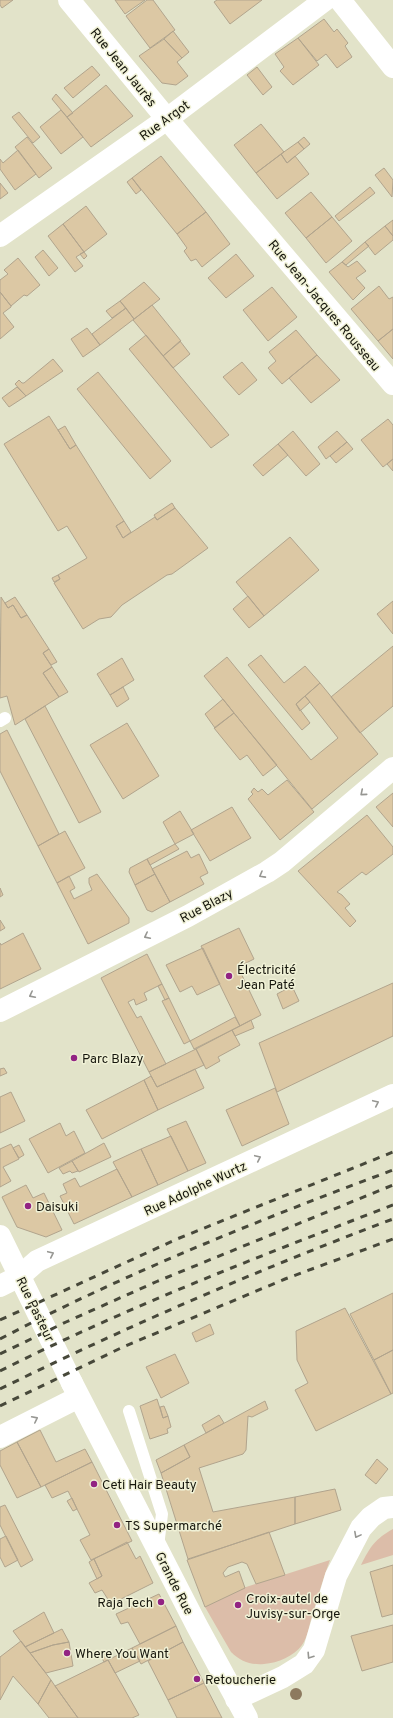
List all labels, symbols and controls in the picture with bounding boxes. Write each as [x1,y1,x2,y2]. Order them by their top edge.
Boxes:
street label: Rue Jean Jaurès [86,26,159,111]
street label: Rue Argot [137,98,193,145]
street label: Rue Jean-Jacques Rousseau [264,237,383,375]
one-way arrow [360,789,368,796]
one-way arrow [259,870,266,877]
street label: Rue Blazy [178,886,236,927]
one-way arrow [144,931,151,938]
place label: Électricité Jean Paté [237,961,296,994]
marker: Électricité Jean Paté [224,971,234,981]
one-way arrow [28,991,36,998]
place label: Parc Blazy [82,1052,143,1068]
marker: Parc Blazy [69,1053,79,1063]
one-way arrow [371,1100,379,1108]
one-way arrow [254,1155,261,1163]
street label: Rue Adolphe Wurtz [142,1159,250,1221]
place label: Daisuki [36,1200,78,1216]
marker: Daisuki [23,1201,33,1211]
one-way arrow [47,1251,55,1259]
street label: Rue Pasteur [12,1275,57,1345]
one-way arrow [31,1416,38,1424]
place label: Ceti Hair Beauty [102,1478,197,1494]
marker: Ceti Hair Beauty [89,1479,99,1489]
place label: TS Supermarché [125,1519,222,1535]
marker: TS Supermarché [112,1520,122,1530]
one-way arrow [354,1531,362,1539]
street label: Grande Rue [151,1550,196,1618]
place label: Croix-autel de Juvisy-sur-Orge [246,1592,340,1623]
place label: Raja Tech [97,1596,153,1612]
marker: Raja Tech [156,1597,166,1607]
marker: Croix-autel de Juvisy-sur-Orge [233,1600,243,1610]
place label: Where You Want [75,1647,169,1663]
marker: Where You Want [62,1648,72,1658]
one-way arrow [308,1652,315,1659]
place label: Retoucherie [205,1673,276,1689]
marker: Retoucherie [192,1674,202,1684]

